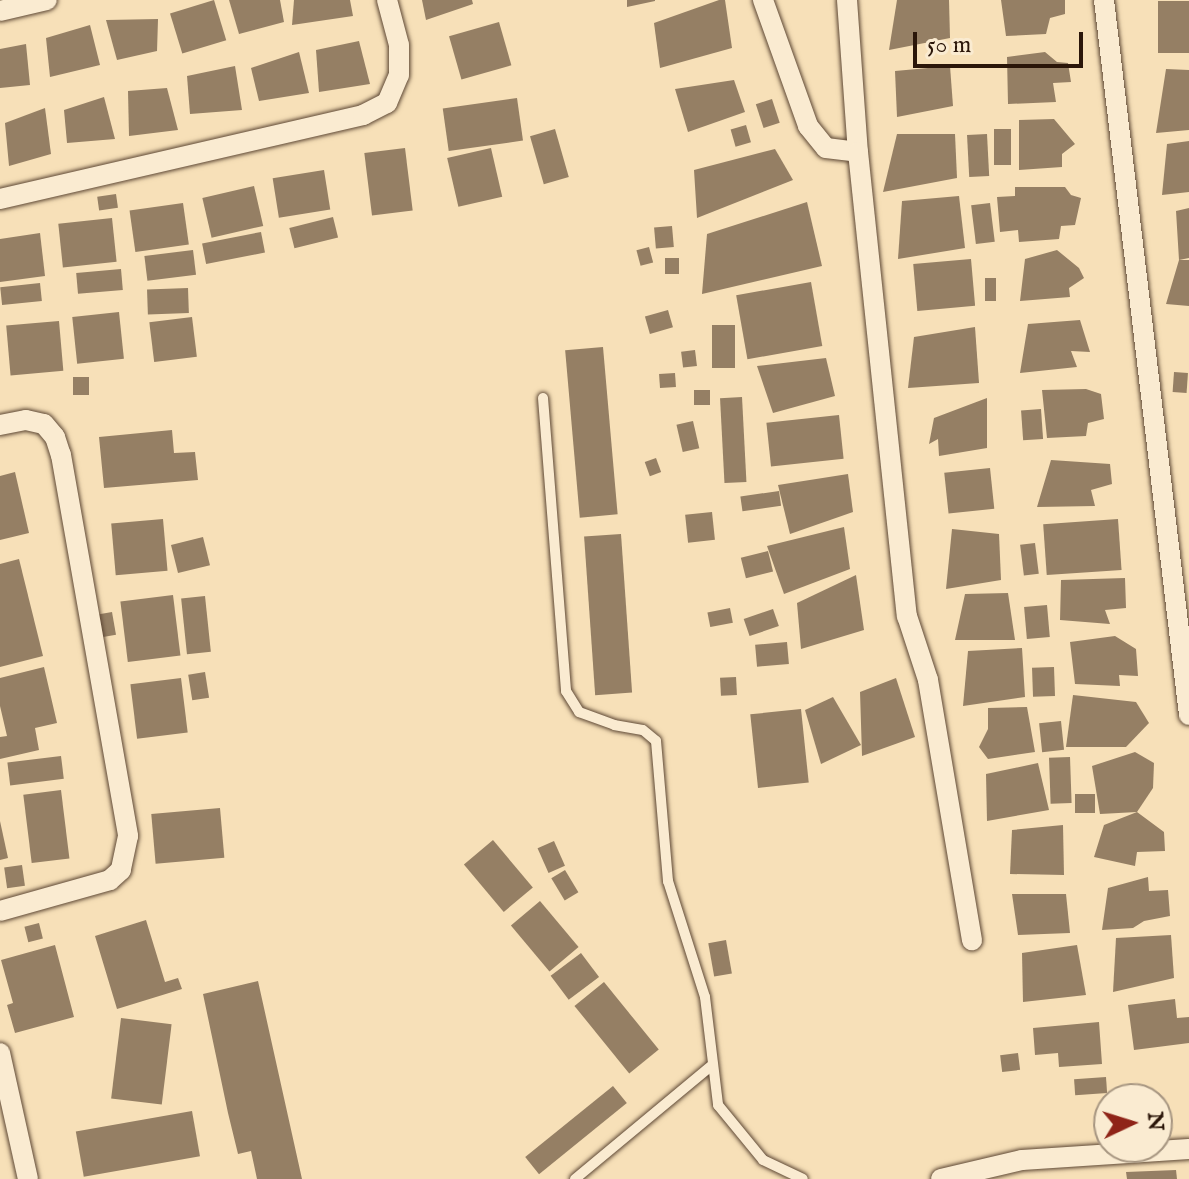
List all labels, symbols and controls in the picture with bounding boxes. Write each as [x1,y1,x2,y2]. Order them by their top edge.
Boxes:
scale bar [917,16,1087,66]
text: 50 m [927,30,971,61]
north arrow [1093,1083,1173,1163]
text: N [1140,1111,1170,1132]

